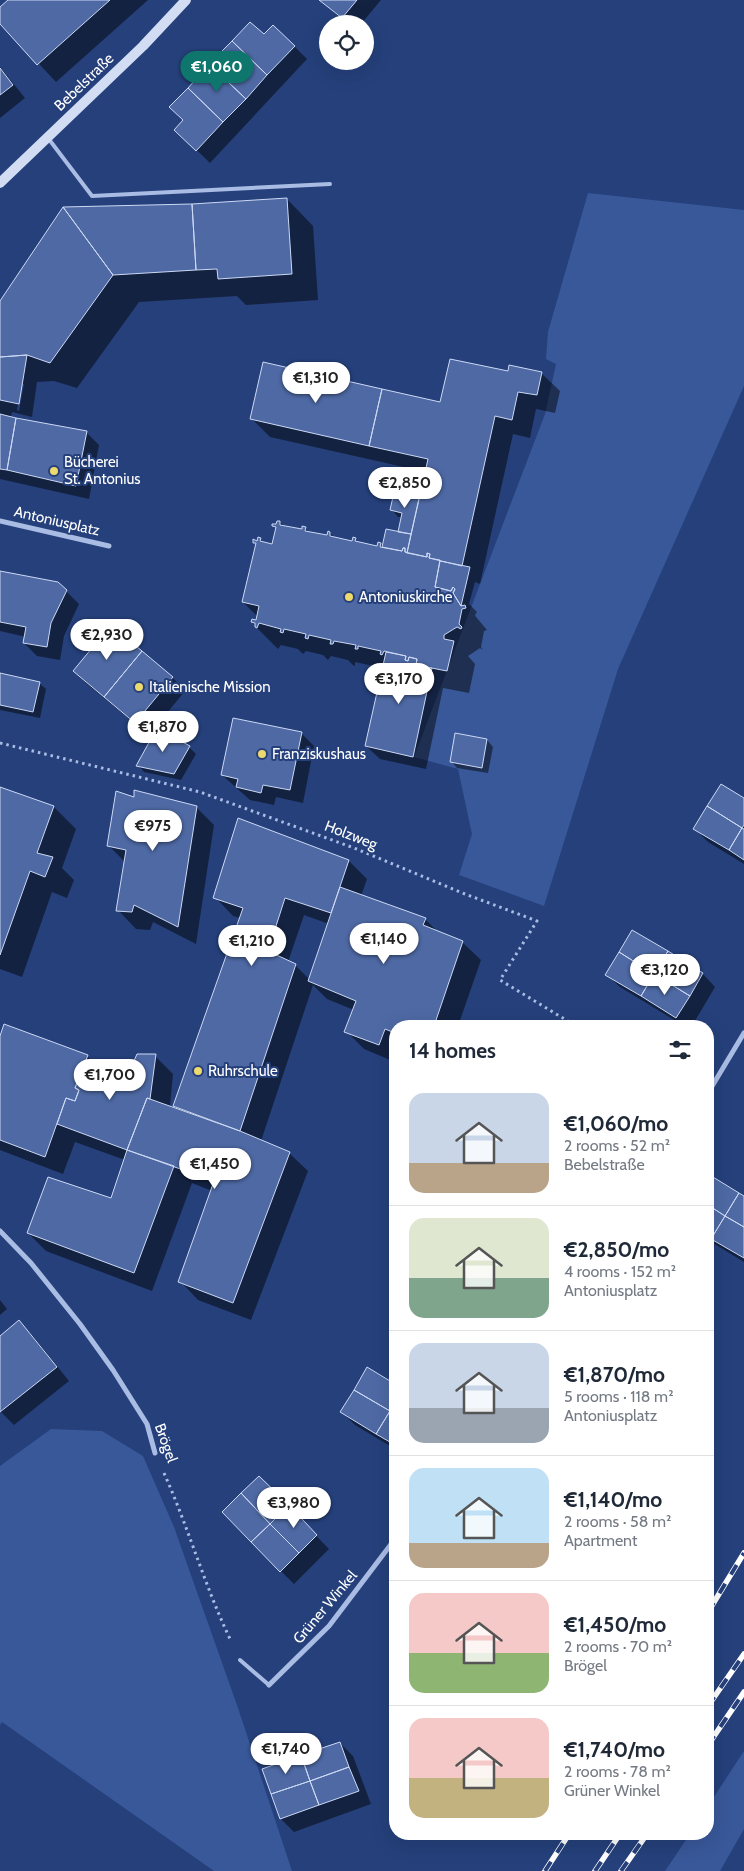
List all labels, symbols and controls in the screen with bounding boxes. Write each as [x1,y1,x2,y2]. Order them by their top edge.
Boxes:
map controls [319,15,374,70]
button: locate [319,15,374,70]
street label: Bebelstraße [51,49,118,115]
pin: €1,060 [176,51,258,93]
text: €1,060 [191,57,243,76]
pin: €1,310 [275,362,357,404]
text: €1,310 [293,368,339,387]
place label: Bücherei St. Antonius [64,453,140,488]
marker: Bücherei St. Antonius [48,465,60,477]
pin: €2,850 [364,466,446,509]
text: €2,850 [379,473,431,492]
street label: Antoniusplatz [12,502,102,540]
place label: Antoniuskirche [359,588,453,606]
marker: Antoniuskirche [343,591,355,603]
pin: €2,930 [66,618,148,661]
text: €2,930 [81,625,133,644]
pin: €3,170 [358,662,440,705]
text: €3,170 [375,669,423,688]
place label: Italienische Mission [149,678,271,696]
marker: Italienische Mission [133,681,145,693]
pin: €1,870 [122,710,204,753]
text: €1,870 [139,717,187,736]
place label: Franziskushaus [272,745,366,763]
marker: Franziskushaus [256,748,268,760]
pin: €975 [123,810,183,852]
text: €975 [135,816,171,835]
street label: Holzweg [322,817,380,853]
pin: €1,140 [343,922,425,965]
pin: €1,210 [211,924,293,967]
text: €1,140 [361,929,407,948]
text: €1,210 [229,931,275,950]
pin: €3,120 [624,954,706,996]
text: €3,120 [641,960,689,979]
icon: filters [666,1036,694,1064]
text: 14 homes [409,1038,496,1063]
pin: €1,700 [69,1058,151,1101]
place label: Ruhrschule [208,1062,278,1080]
text: €1,700 [85,1065,135,1084]
marker: Ruhrschule [192,1065,204,1077]
text: €1,060/mo [564,1111,668,1136]
icon: home [449,1113,509,1173]
text: 2 rooms · 52 m² [564,1136,670,1155]
pin: €1,450 [174,1148,256,1190]
text: €1,450 [190,1154,240,1173]
text: Bebelstraße [564,1155,645,1174]
text: €2,850/mo [564,1237,669,1262]
icon: home [449,1238,509,1298]
text: 4 rooms · 152 m² [564,1262,676,1281]
text: Antoniusplatz [564,1281,657,1300]
text: €1,870/mo [564,1362,665,1387]
icon: home [449,1363,509,1423]
text: 5 rooms · 118 m² [564,1387,673,1406]
text: Antoniusplatz [564,1406,657,1425]
street label: Brögel [151,1421,182,1465]
pin: €3,980 [253,1486,335,1529]
text: €1,140/mo [564,1487,662,1512]
icon: home [449,1488,509,1548]
text: €3,980 [268,1493,320,1512]
text: 2 rooms · 58 m² [564,1512,671,1531]
text: Apartment [564,1531,637,1550]
street label: Grüner Winkel [289,1566,361,1647]
text: €1,450/mo [564,1612,666,1637]
icon: home [449,1613,509,1673]
text: 2 rooms · 70 m² [564,1637,672,1656]
text: Brögel [564,1656,607,1675]
pin: €1,740 [245,1732,327,1775]
text: €1,740/mo [564,1737,665,1762]
icon: home [449,1738,509,1798]
text: €1,740 [262,1739,310,1758]
text: 2 rooms · 78 m² [564,1762,671,1781]
text: Grüner Winkel [564,1781,660,1800]

